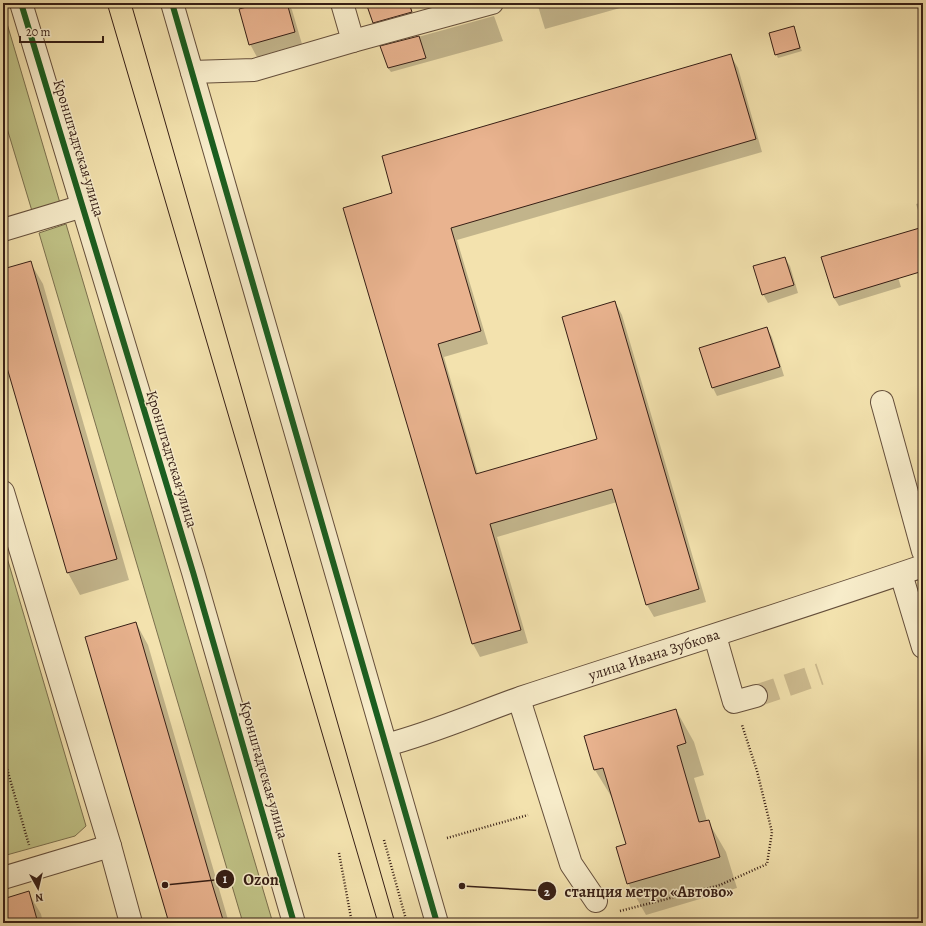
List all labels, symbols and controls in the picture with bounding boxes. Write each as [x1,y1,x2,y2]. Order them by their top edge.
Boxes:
scale bar [20,18,103,44]
text: 20 m [26,24,50,40]
street label: Кронштадтская улица [49,77,109,219]
street label: Кронштадтская улица [142,388,202,530]
street label: улица Ивана Зубкова [585,624,722,685]
street label: Кронштадтская улица [235,699,293,841]
callout: Ozon [215,865,286,893]
north arrow [18,868,58,908]
text: Ozon [243,869,279,891]
text: 1 [223,871,228,887]
callout: станция метро «Автово» [537,877,742,905]
text: станция метро «Автово» [565,881,733,903]
text: 2 [544,884,550,900]
text: N [34,889,44,905]

